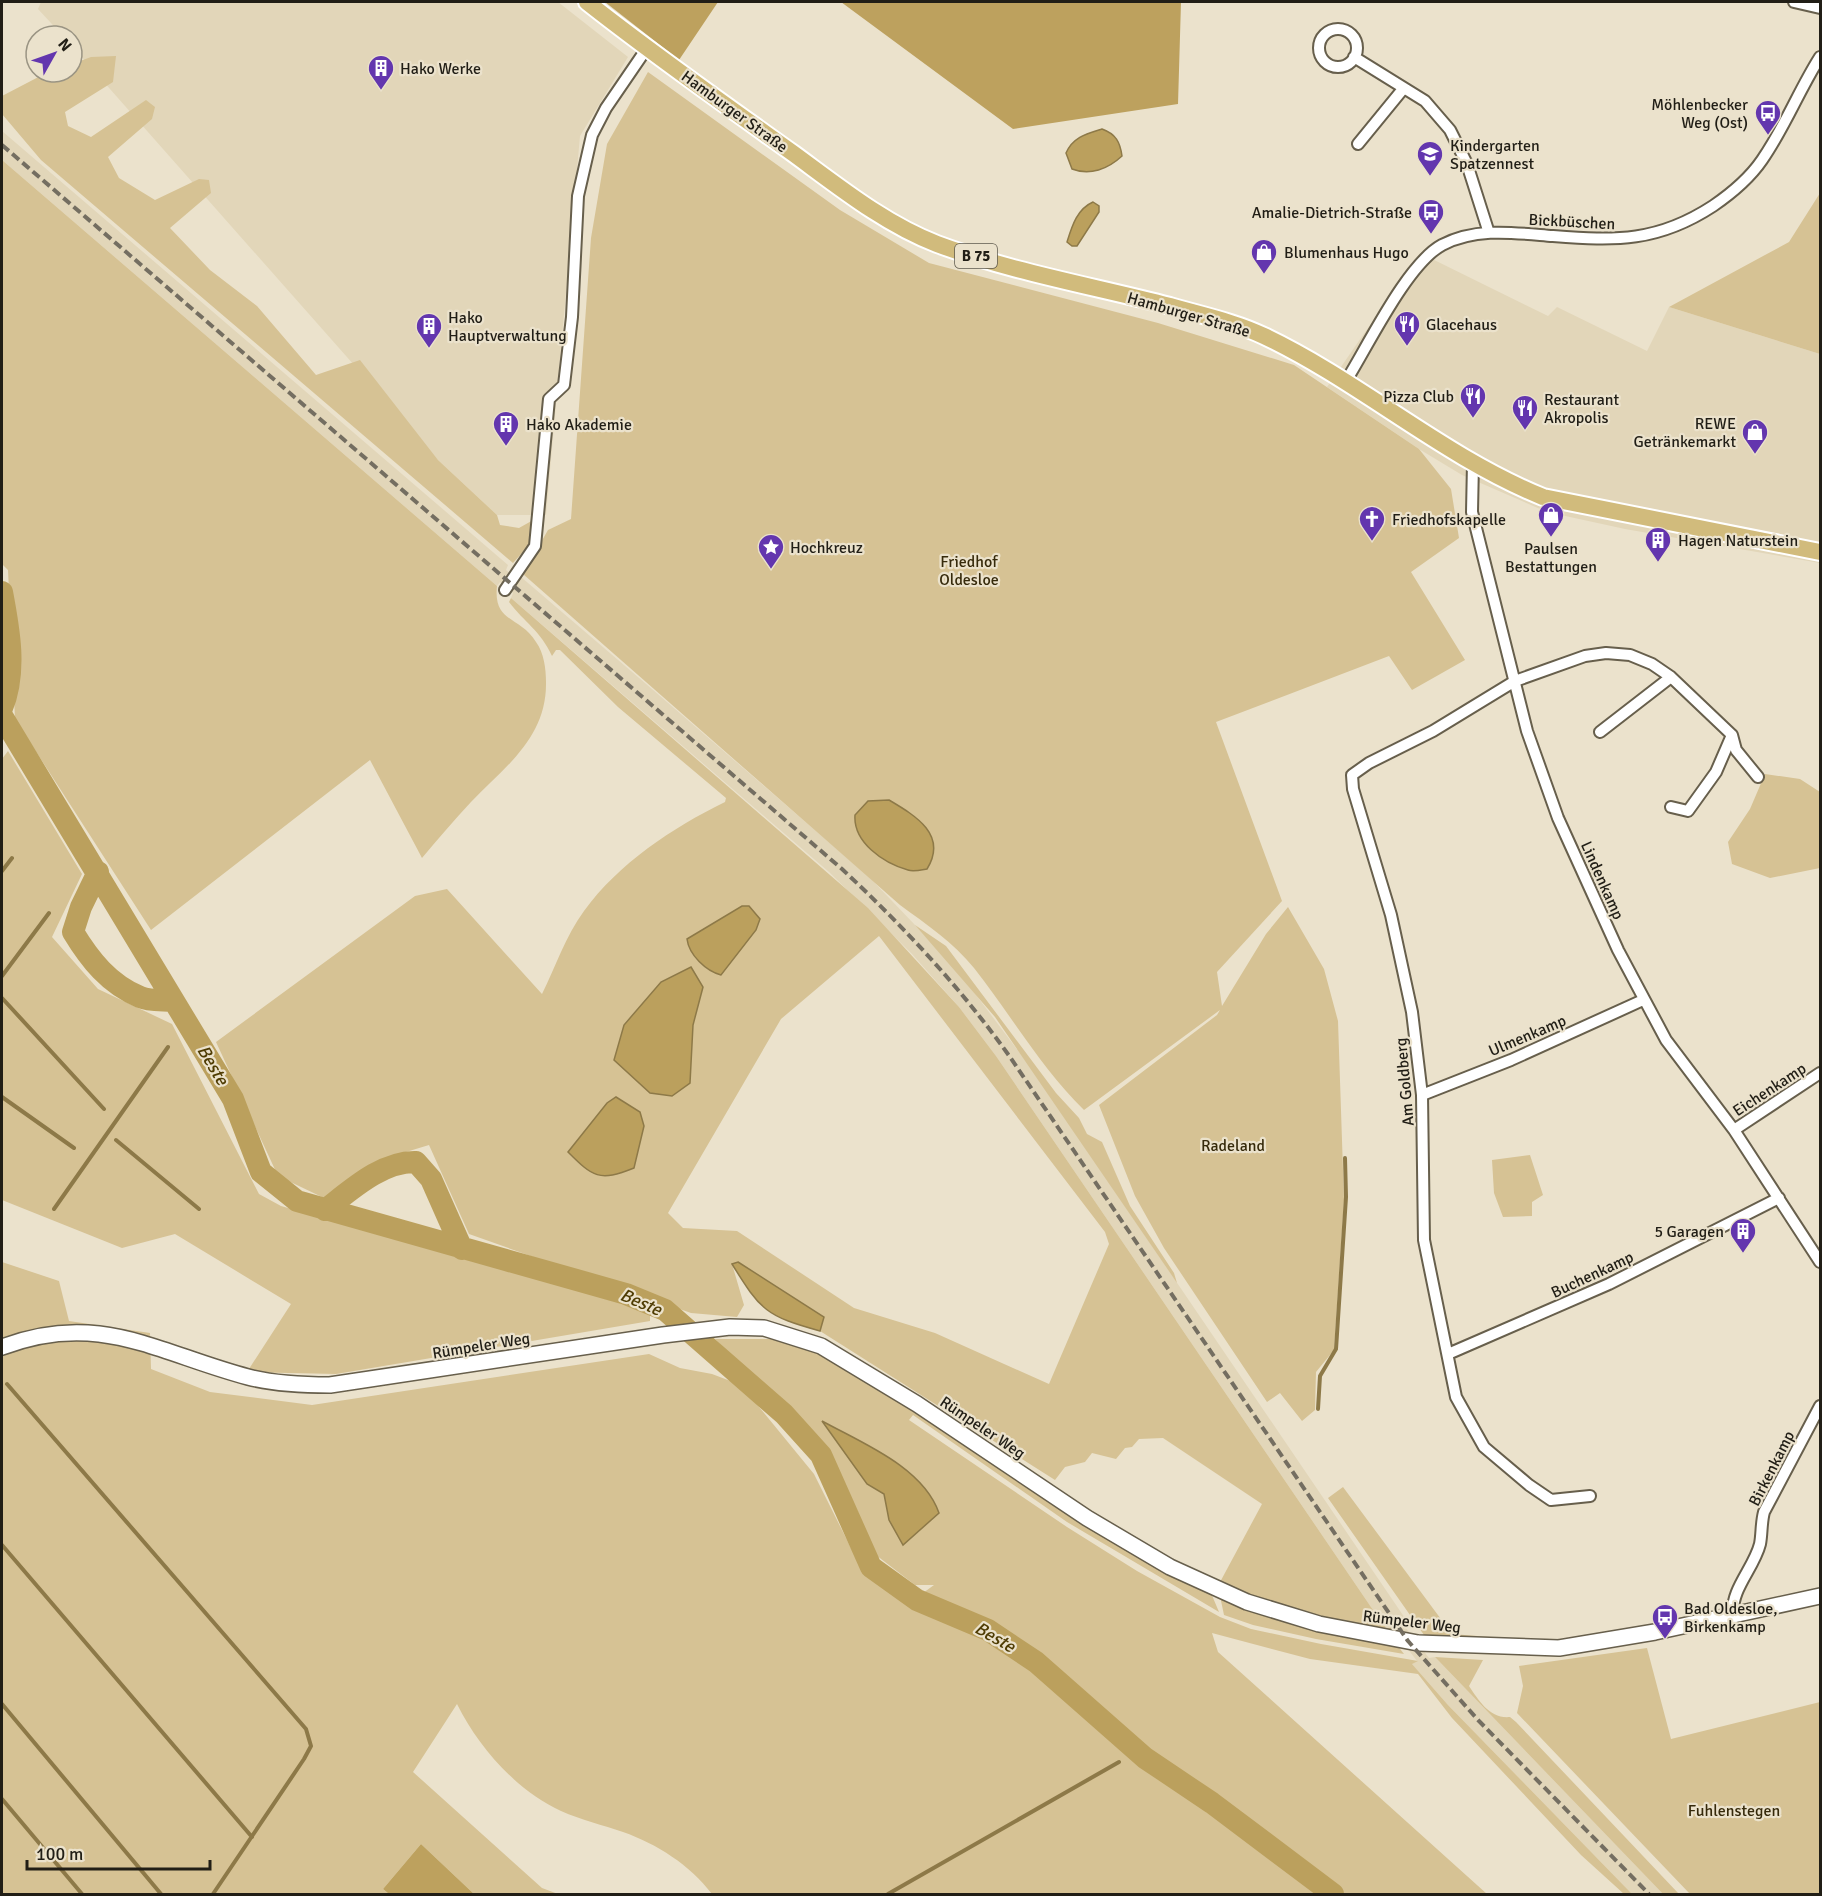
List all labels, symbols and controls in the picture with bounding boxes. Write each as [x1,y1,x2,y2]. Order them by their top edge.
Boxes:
north arrow [24,24,84,84]
text: N [53,34,76,56]
building icon: Hako Werke [366,53,396,91]
place label: Hako Werke [400,59,481,79]
street label: Hamburger Straße [677,66,792,157]
place label: Möhlenbecker Weg (Ost) [1651,95,1748,133]
bus stop icon: Möhlenbecker Weg (Ost) [1753,98,1783,136]
place label: Kindergarten Spatzennest [1450,136,1540,174]
school or university icon: Kindergarten Spatzennest [1415,139,1445,177]
bus stop icon: Amalie-Dietrich-Straße [1416,197,1446,235]
place label: Amalie-Dietrich-Straße [1252,203,1412,223]
street label: Bickbüschen [1528,210,1616,234]
shop icon: Blumenhaus Hugo [1249,237,1279,275]
place label: Blumenhaus Hugo [1284,243,1409,263]
road number: B 75 [955,244,997,268]
street label: Hamburger Straße [1125,288,1252,342]
place label: Hako Hauptverwaltung [448,308,567,346]
restaurant icon: Glacehaus [1392,309,1422,347]
building icon: Hako Hauptverwaltung [414,311,444,349]
place label: Glacehaus [1426,315,1497,335]
restaurant icon: Pizza Club [1458,381,1488,419]
place label: Pizza Club [1383,387,1454,407]
place label: Restaurant Akropolis [1544,390,1619,428]
restaurant icon: Restaurant Akropolis [1510,393,1540,431]
building icon: Hako Akademie [491,409,521,447]
place label: REWE Getränkemarkt [1633,414,1736,452]
place label: Hako Akademie [526,415,632,435]
shop icon: REWE Getränkemarkt [1740,417,1770,455]
shop icon: Paulsen Bestattungen [1536,500,1566,538]
church icon: Friedhofskapelle [1357,504,1387,542]
place label: Friedhofskapelle [1392,510,1506,530]
building icon: Hagen Naturstein [1643,525,1673,563]
place label: Hagen Naturstein [1678,531,1798,551]
place icon: Hochkreuz [756,532,786,570]
place label: Hochkreuz [790,538,863,558]
place label: Paulsen Bestattungen [1505,539,1597,577]
park label: Friedhof Oldesloe [939,552,999,590]
street label: Lindenkamp [1576,838,1628,923]
street label: Ulmenkamp [1486,1011,1569,1061]
street label: Am Goldberg [1391,1037,1419,1127]
water label: Beste [193,1041,234,1090]
street label: Eichenkamp [1729,1059,1810,1121]
park label: Radeland [1201,1136,1265,1156]
building icon: 5 Garagen [1728,1216,1758,1254]
place label: 5 Garagen [1654,1222,1724,1242]
street label: Buchenkamp [1548,1247,1637,1303]
water label: Beste [617,1283,666,1321]
street label: Rümpeler Weg [431,1328,531,1364]
street label: Rümpeler Weg [936,1392,1029,1464]
street label: Birkenkamp [1744,1428,1799,1509]
place label: Bad Oldesloe, Birkenkamp [1684,1599,1778,1637]
bus stop icon: Bad Oldesloe, Birkenkamp [1650,1602,1680,1640]
street label: Rümpeler Weg [1362,1606,1462,1638]
water label: Beste [971,1617,1020,1658]
park label: Fuhlenstegen [1688,1801,1780,1821]
scale bar [27,1833,210,1871]
text: 100 m [36,1843,83,1865]

